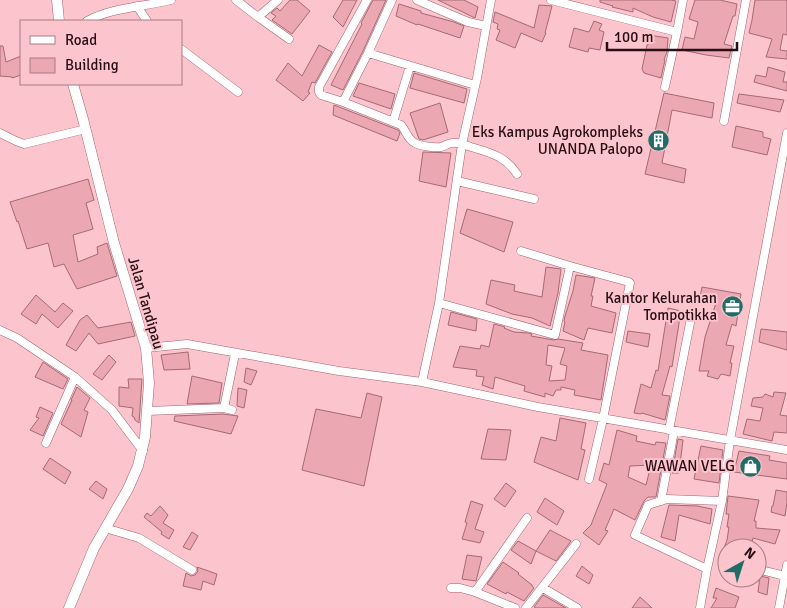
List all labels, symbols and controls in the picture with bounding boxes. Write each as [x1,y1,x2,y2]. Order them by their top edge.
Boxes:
legend [20,20,182,85]
scale bar [607,20,737,52]
text: 100 m [614,28,654,46]
text: Road [65,31,97,49]
text: Building [65,56,119,74]
place label: Eks Kampus Agrokompleks UNANDA Palopo [472,123,643,158]
building icon: Eks Kampus Agrokompleks UNANDA Palopo [647,129,671,153]
street label: Jalan Tandipau [124,255,168,351]
place label: Kantor Kelurahan Tompotikka [605,289,717,324]
office icon: Kantor Kelurahan Tompotikka [721,295,745,319]
shop icon: WAWAN VELG [739,454,763,478]
place label: WAWAN VELG [645,457,735,475]
north arrow [717,538,767,588]
text: N [741,544,759,563]

